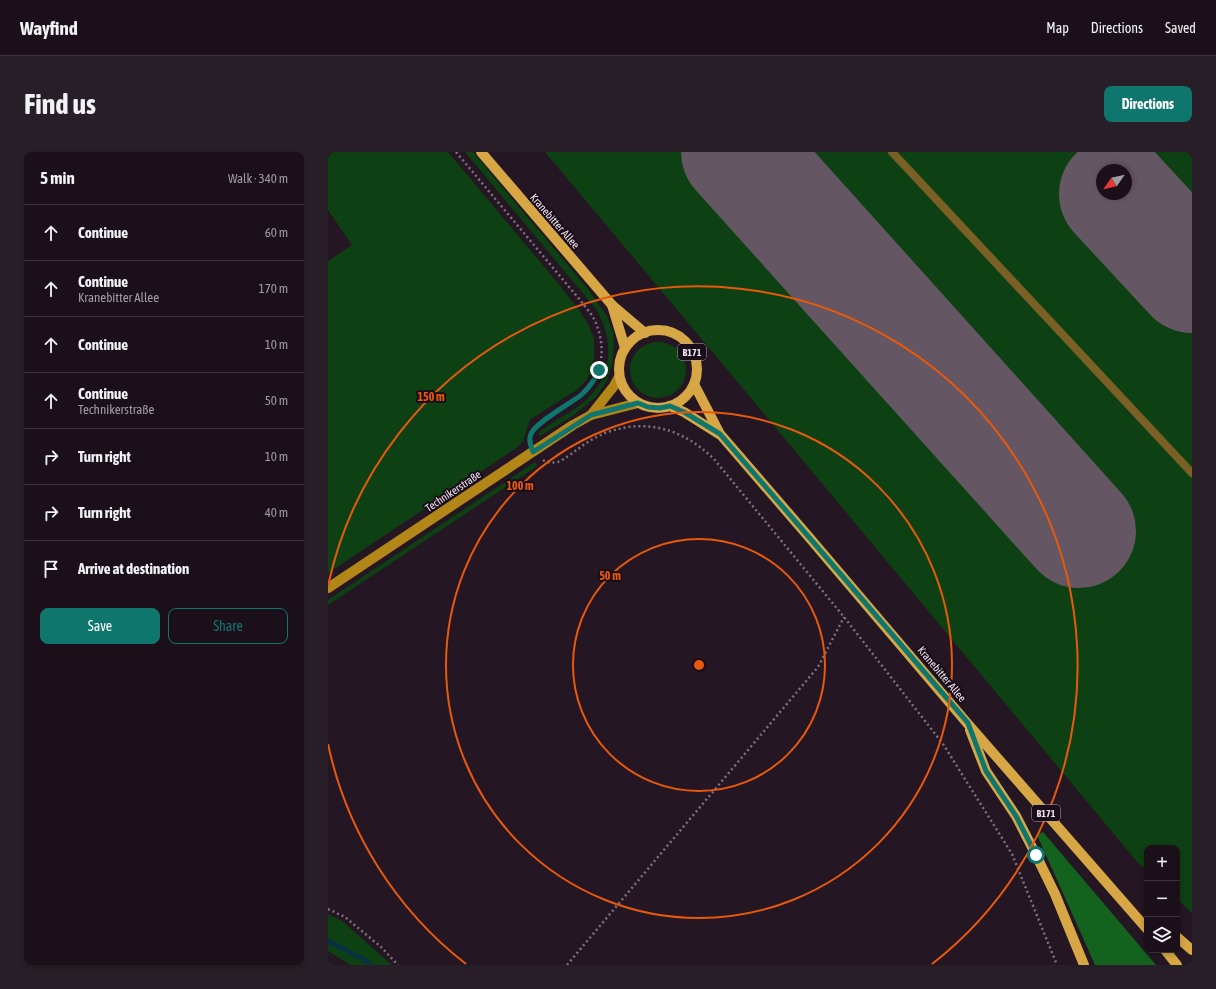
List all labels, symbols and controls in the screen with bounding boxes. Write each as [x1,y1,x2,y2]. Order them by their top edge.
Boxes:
text: Wayfind [20,17,78,39]
text: Map [1046,20,1069,36]
text: Directions [1091,20,1143,36]
text: Saved [1165,20,1196,36]
button: Directions [1104,86,1192,122]
text: Find us [24,88,96,120]
north arrow [1096,164,1132,200]
text: 5 min [40,168,75,188]
text: Walk · 340 m [228,171,288,186]
street label: Kranebitter Allee [528,191,582,251]
icon: ahead [40,222,62,244]
text: Continue [78,224,128,241]
text: 60 m [265,225,288,240]
text: Continue [78,273,128,290]
icon: ahead [40,278,62,300]
text: 170 m [259,281,288,296]
text: Kranebitter Allee [78,290,159,305]
icon: ahead [40,334,62,356]
text: Continue [78,336,128,353]
text: 10 m [265,337,288,352]
road number: B171 [678,344,706,360]
route end [590,361,608,379]
text: Continue [78,385,128,402]
icon: ahead [40,390,62,412]
text: 150 m [417,390,445,404]
text: 50 m [265,393,288,408]
text: Technikerstraße [78,402,154,417]
icon: right [40,446,62,468]
text: Turn right [78,448,131,465]
text: 10 m [265,449,288,464]
street label: Technikerstraße [423,468,483,514]
text: 100 m [506,479,534,493]
icon: right [40,502,62,524]
text: Turn right [78,504,131,521]
text: 40 m [265,505,288,520]
icon: arrive [40,558,62,580]
text: Arrive at destination [78,560,189,577]
text: 50 m [599,569,621,583]
button: Save [40,608,160,644]
button: Share [168,608,288,644]
street label: Kranebitter Allee [915,644,969,704]
centre of rings [692,658,706,672]
road number: B171 [1032,805,1060,821]
map controls [1144,845,1180,953]
button: + [1144,845,1180,881]
route start [1027,846,1045,864]
button: − [1144,881,1180,917]
button: layers [1144,917,1180,953]

